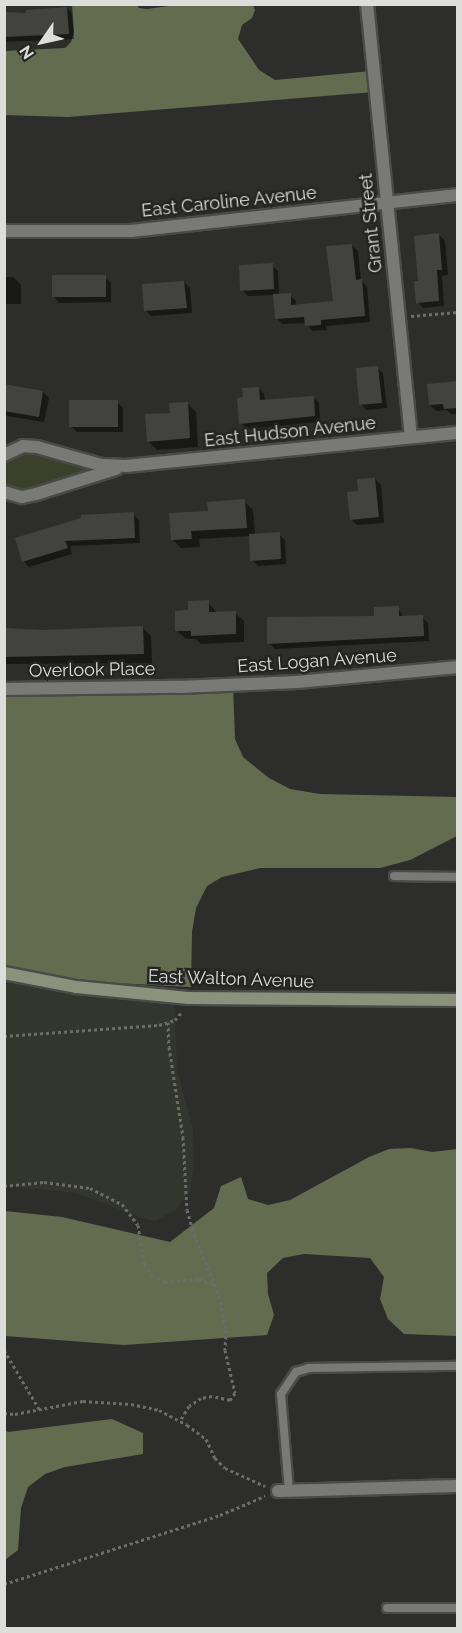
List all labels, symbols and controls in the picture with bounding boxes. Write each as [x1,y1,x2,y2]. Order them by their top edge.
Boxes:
north arrow [12,12,72,72]
text: N [15,42,38,63]
street label: Grant Street [355,172,387,274]
street label: East Caroline Avenue [140,182,318,222]
street label: East Hudson Avenue [203,412,377,452]
street label: East Logan Avenue [236,645,398,677]
street label: Overlook Place [29,658,155,682]
street label: East Walton Avenue [147,965,315,993]

